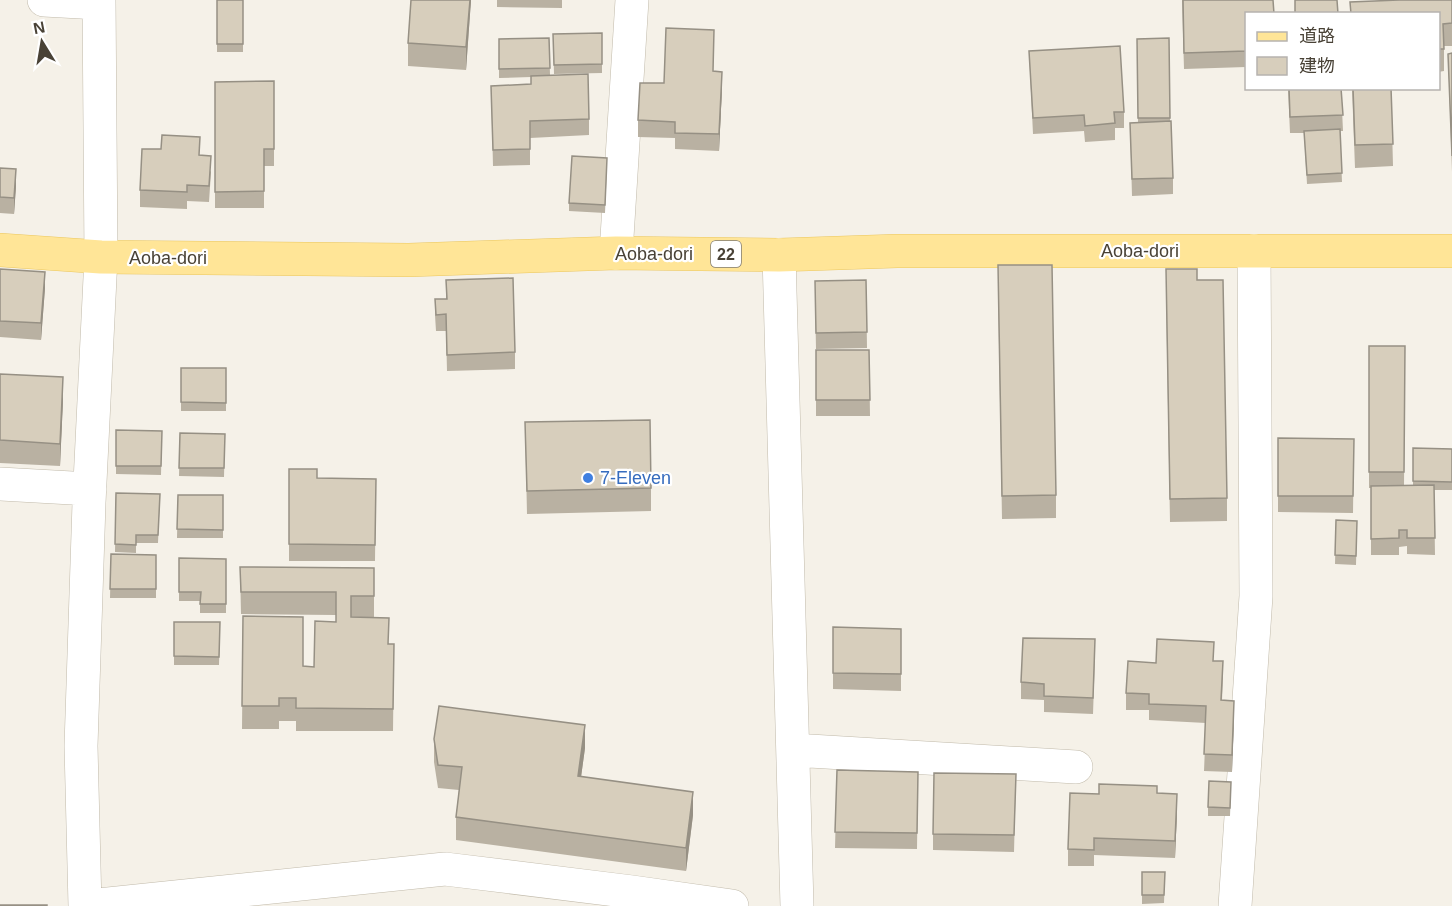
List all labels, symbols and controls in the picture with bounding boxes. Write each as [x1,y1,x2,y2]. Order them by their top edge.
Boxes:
north arrow [12,12,72,72]
legend [1245,12,1440,90]
text: N [32,18,47,37]
text: 道路 [1299,26,1335,46]
text: 建物 [1299,56,1335,76]
road number: 22 [711,241,741,267]
street label: Aoba-dori [1101,241,1179,261]
street label: Aoba-dori [615,244,693,264]
street label: Aoba-dori [129,248,207,268]
place label: 7-Eleven [600,468,671,488]
marker: 7-Eleven [581,471,595,485]

